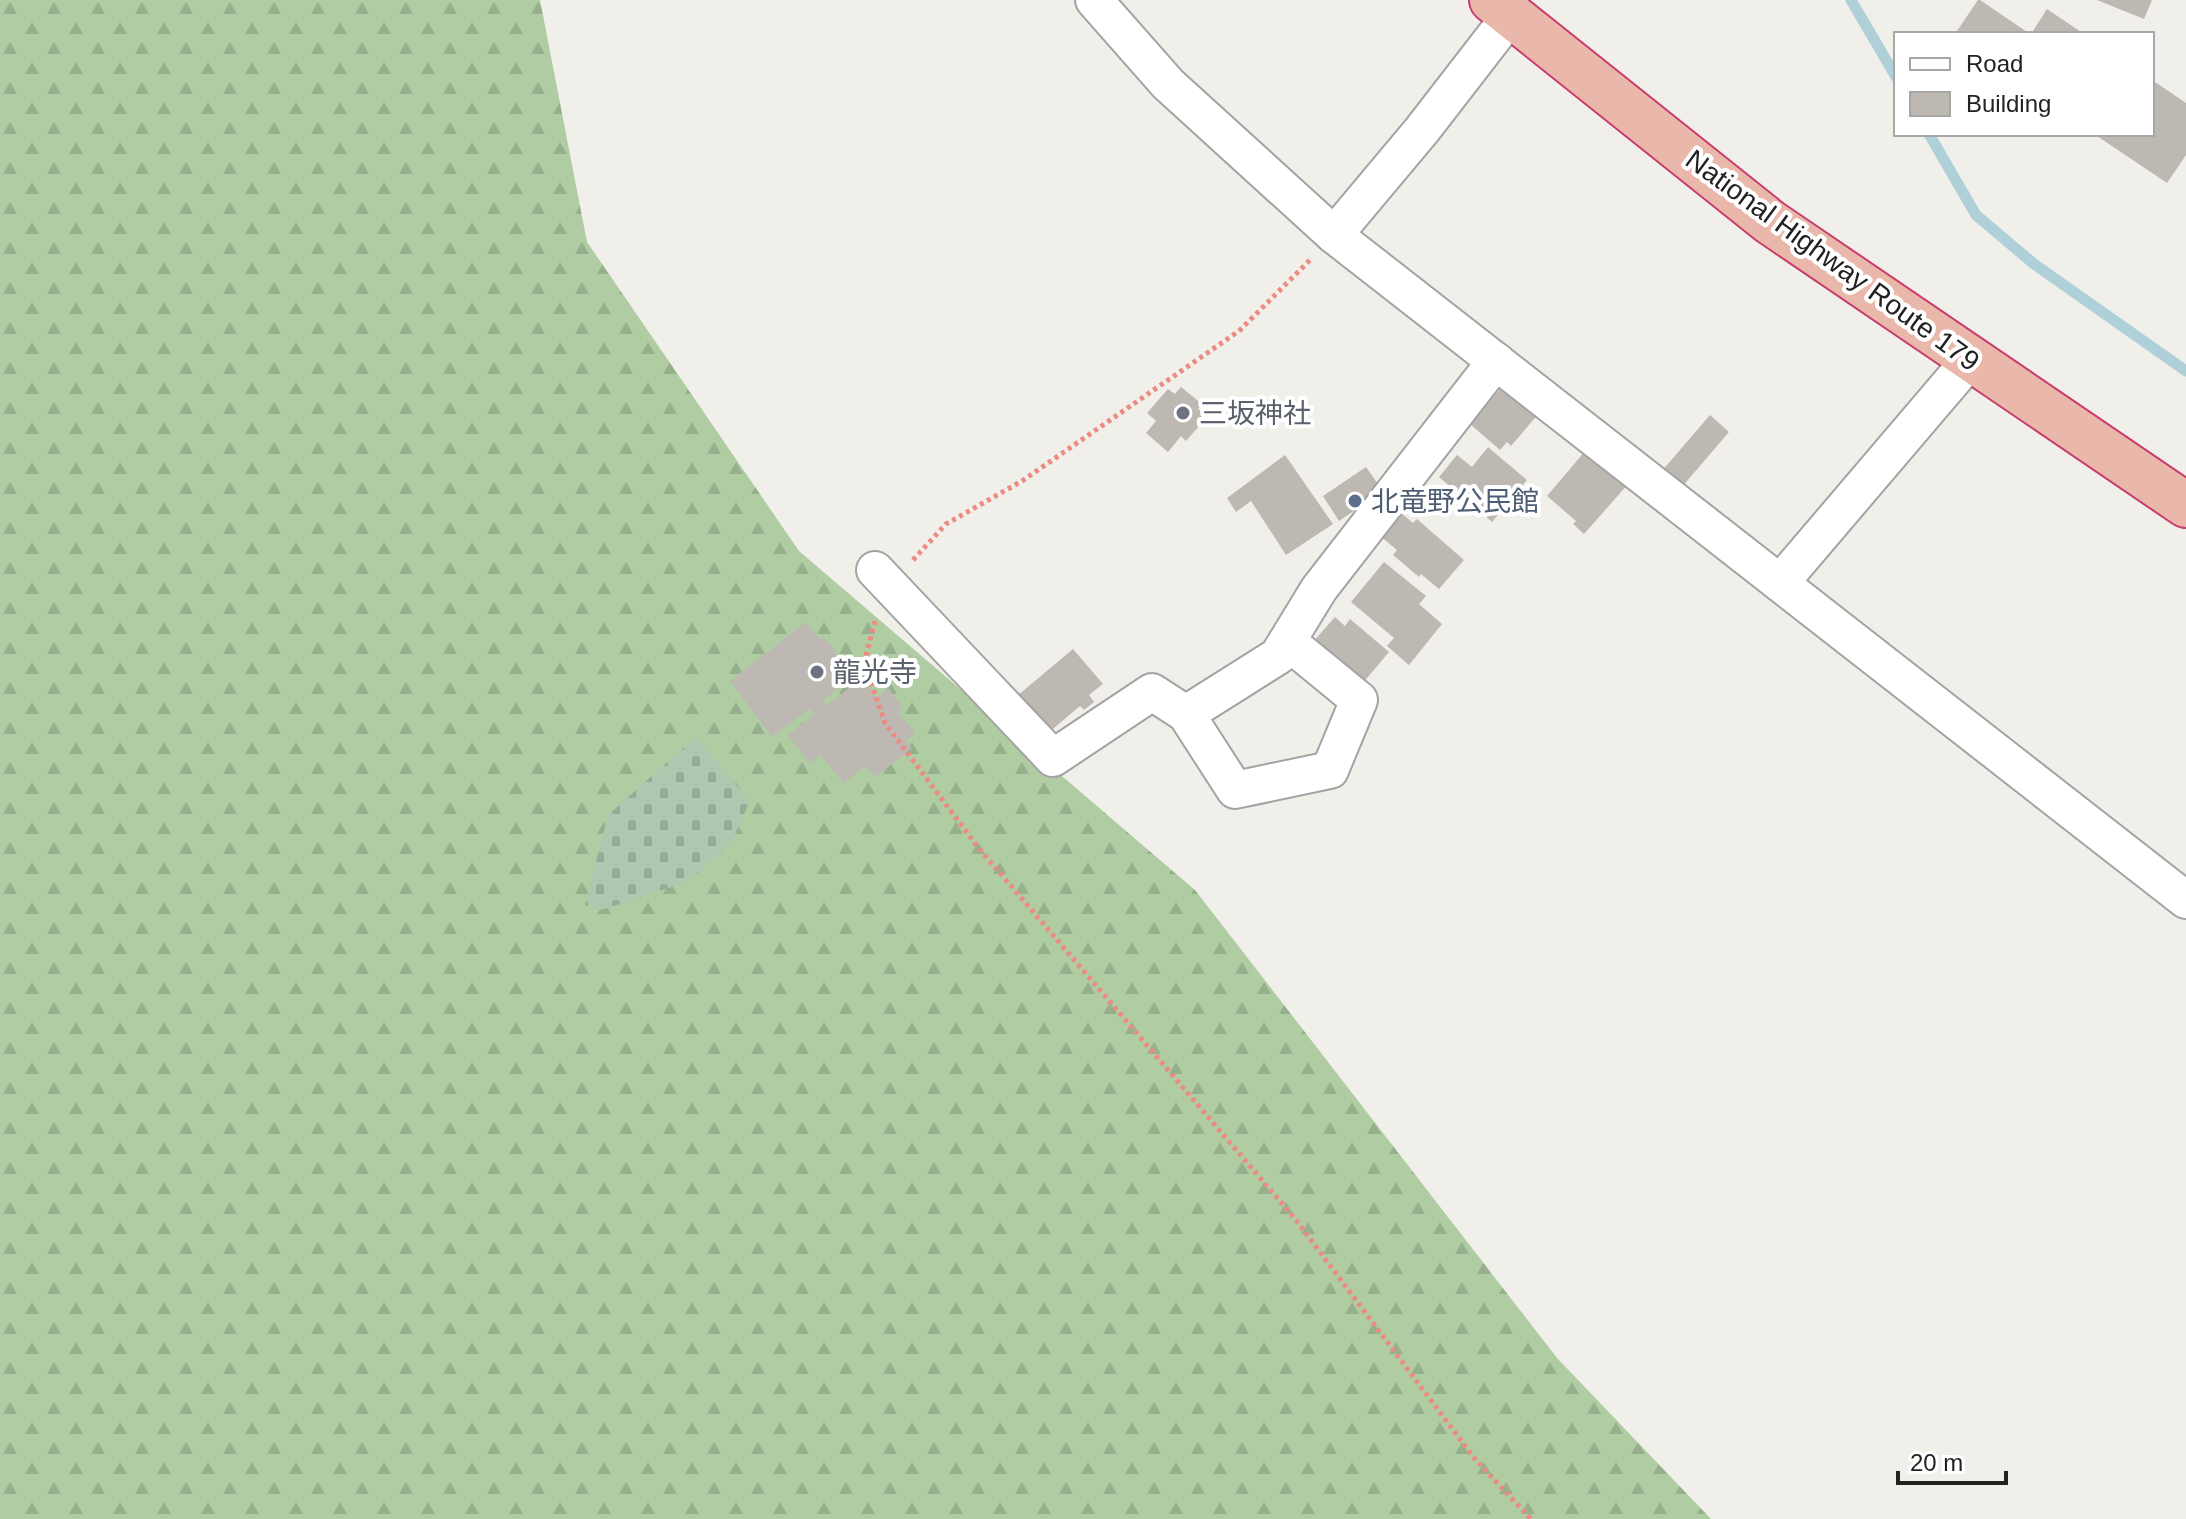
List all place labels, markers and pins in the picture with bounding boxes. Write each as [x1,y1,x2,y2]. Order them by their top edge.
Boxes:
place label: 三坂神社 [1199,398,1311,429]
marker: 三坂神社 [1174,404,1192,422]
place label: 北竜野公民館 [1371,486,1539,517]
marker: 北竜野公民館 [1346,492,1364,510]
place label: 龍光寺 [833,657,917,688]
marker: 龍光寺 [808,663,826,681]

